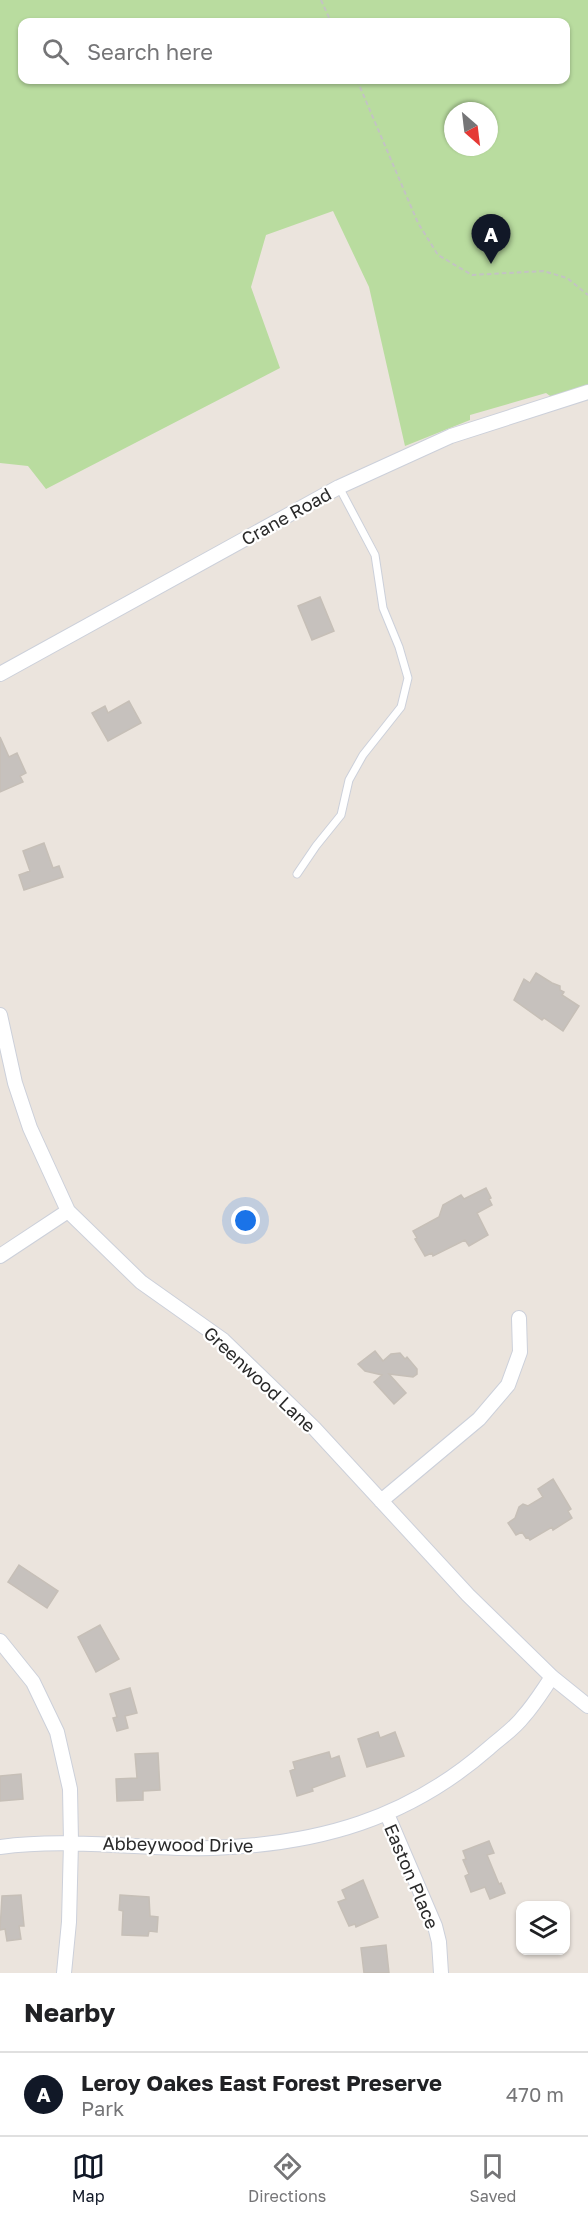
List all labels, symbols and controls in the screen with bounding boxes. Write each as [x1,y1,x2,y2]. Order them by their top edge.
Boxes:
search box [18,18,570,84]
icon: search [39,35,72,68]
text: Search here [87,38,213,65]
north arrow [444,102,498,156]
pin: A [472,214,510,264]
street label: Crane Road [237,482,335,550]
your location [231,1206,260,1235]
street label: Greenwood Lane [199,1322,321,1436]
street label: Easton Place [380,1820,444,1932]
street label: Abbeywood Drive [102,1832,254,1856]
map controls [516,1901,570,1955]
button: layers [516,1901,570,1955]
text: Nearby [24,1997,115,2028]
text: Leroy Oakes East Forest Preserve [81,2069,442,2096]
text: A [36,2082,51,2106]
text: 470 m [506,2082,564,2106]
text: Park [81,2096,124,2120]
tab: Map [72,2150,105,2206]
tab: Directions [248,2150,326,2206]
tab: Saved [470,2150,516,2206]

